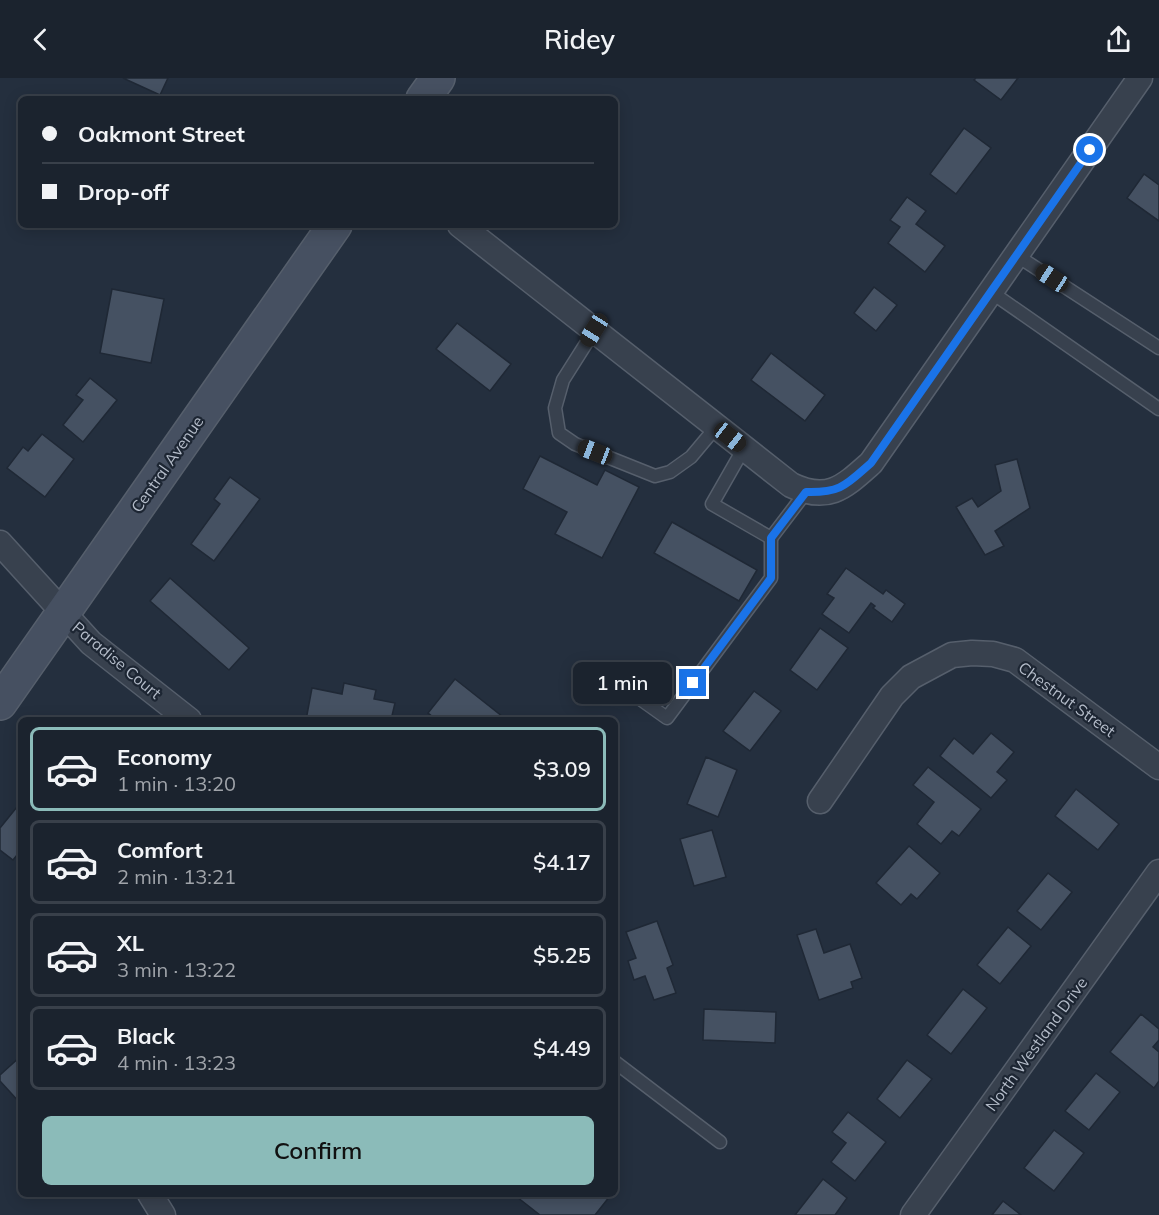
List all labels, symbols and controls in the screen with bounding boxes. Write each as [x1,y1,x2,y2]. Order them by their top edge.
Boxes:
text: Ridey [544,22,615,56]
icon: back [24,23,57,56]
icon: share [1102,23,1135,56]
text: Oakmont Street [78,120,245,148]
route start [1076,136,1103,163]
text: Drop-off [78,178,169,206]
car [1032,261,1072,295]
car [577,310,611,350]
street label: Central Avenue [126,412,208,516]
car [710,419,750,455]
car [575,437,615,467]
street label: Paradise Court [69,617,166,703]
street label: Chestnut Street [1015,657,1120,741]
callout: 1 min [573,662,672,704]
route end [679,669,706,696]
text: 1 min [597,670,648,695]
icon: car [45,742,99,796]
text: Economy [117,743,212,771]
text: $3.09 [533,755,591,783]
text: 1 min · 13:20 [117,771,236,796]
icon: car [45,835,99,889]
text: Comfort [117,836,203,864]
text: $4.17 [533,848,591,876]
text: 2 min · 13:21 [117,864,236,889]
icon: car [45,928,99,982]
text: XL [117,929,144,957]
text: $5.25 [533,941,591,969]
text: 3 min · 13:22 [117,957,236,982]
street label: North Westland Drive [981,973,1091,1115]
icon: car [45,1021,99,1075]
text: Black [117,1022,175,1050]
text: $4.49 [533,1034,591,1062]
text: 4 min · 13:23 [117,1050,236,1075]
button: Confirm [42,1116,594,1185]

